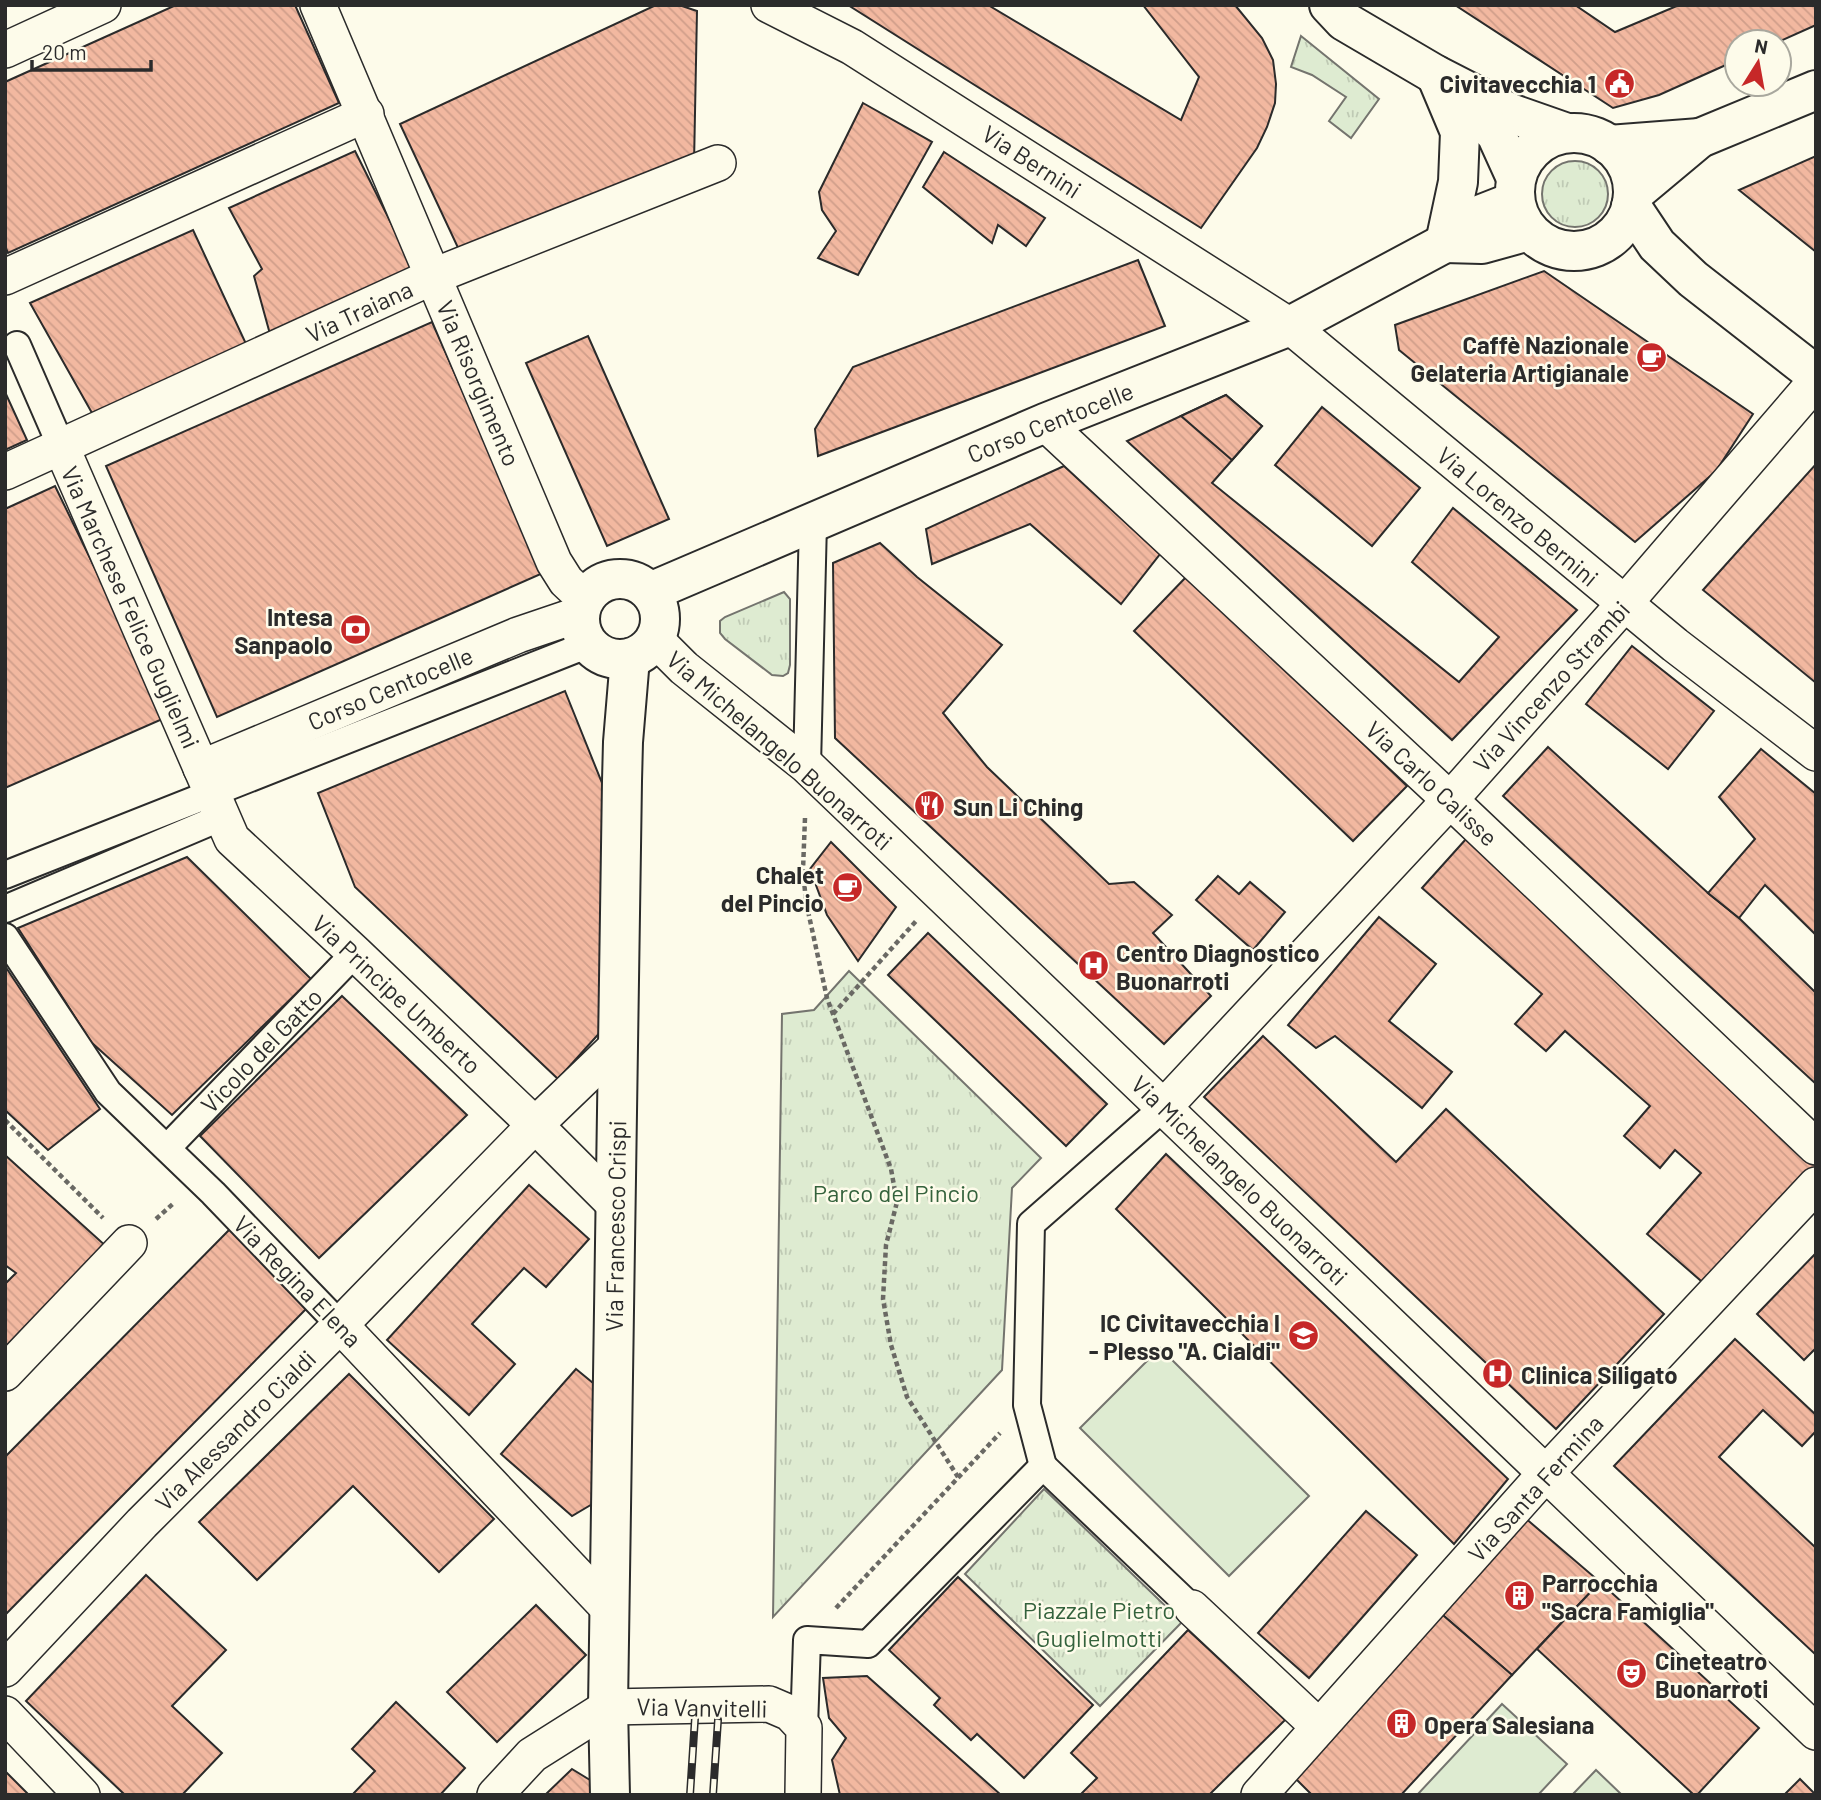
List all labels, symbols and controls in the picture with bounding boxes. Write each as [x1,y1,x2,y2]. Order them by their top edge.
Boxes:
scale bar [32,28,150,72]
north arrow [1723,28,1793,98]
text: N [1753,33,1770,58]
text: 20 m [42,39,87,64]
public building icon: Civitavecchia 1 [1602,66,1636,100]
place label: Civitavecchia 1 [1440,69,1596,98]
street label: Via Bernini [977,118,1087,204]
street label: Via Traiana [301,274,417,348]
street label: Via Risorgimento [431,296,527,470]
place label: Caffè Nazionale Gelateria Artigianale [1411,330,1629,387]
cafe icon: Caffè Nazionale Gelateria Artigianale [1635,341,1669,375]
street label: Corso Centocelle [963,375,1137,469]
street label: Via Lorenzo Bernini [1431,440,1605,592]
street label: Via Marchese Felice Guglielmi [56,461,206,753]
street label: Via Vincenzo Strambi [1467,595,1635,777]
place label: Intesa Sanpaolo [234,602,333,659]
bank icon: Intesa Sanpaolo [339,613,373,647]
street label: Corso Centocelle [303,640,477,736]
street label: Via Michelangelo Buonarroti [661,644,899,856]
street label: Via Carlo Calisse [1360,714,1504,852]
restaurant icon: Sun Li Ching [913,789,947,823]
place label: Sun Li Ching [953,792,1083,821]
place label: Chalet del Pincio [721,860,824,917]
cafe icon: Chalet del Pincio [830,871,864,905]
street label: Via Principe Umberto [307,908,487,1080]
place label: Centro Diagnostico Buonarroti [1116,938,1320,995]
hospital icon: Centro Diagnostico Buonarroti [1076,949,1110,983]
street label: Vicolo del Gatto [194,982,328,1118]
street label: Via Michelangelo Buonarroti [1126,1069,1354,1291]
street label: Via Francesco Crispi [599,1120,631,1332]
park label: Parco del Pincio [813,1178,979,1207]
street label: Via Regina Elena [228,1209,368,1353]
place label: IC Civitavecchia I - Plesso "A. Cialdi" [1089,1308,1280,1365]
school or university icon: IC Civitavecchia I - Plesso "A. Cialdi" [1286,1319,1320,1353]
street label: Via Alessandro Cialdi [149,1344,321,1516]
hospital icon: Clinica Siligato [1481,1357,1515,1391]
place label: Clinica Siligato [1521,1360,1678,1389]
street label: Via Santa Fermina [1461,1409,1609,1567]
place label: Parrocchia "Sacra Famiglia" [1542,1568,1714,1625]
building icon: Parrocchia "Sacra Famiglia" [1502,1579,1536,1613]
park label: Piazzale Pietro Guglielmotti [1023,1595,1175,1652]
place label: Cineteatro Buonarroti [1655,1646,1768,1703]
theatre icon: Cineteatro Buonarroti [1615,1657,1649,1691]
street label: Via Vanvitelli [636,1691,768,1723]
building icon: Opera Salesiana [1384,1707,1418,1741]
place label: Opera Salesiana [1424,1710,1594,1739]

